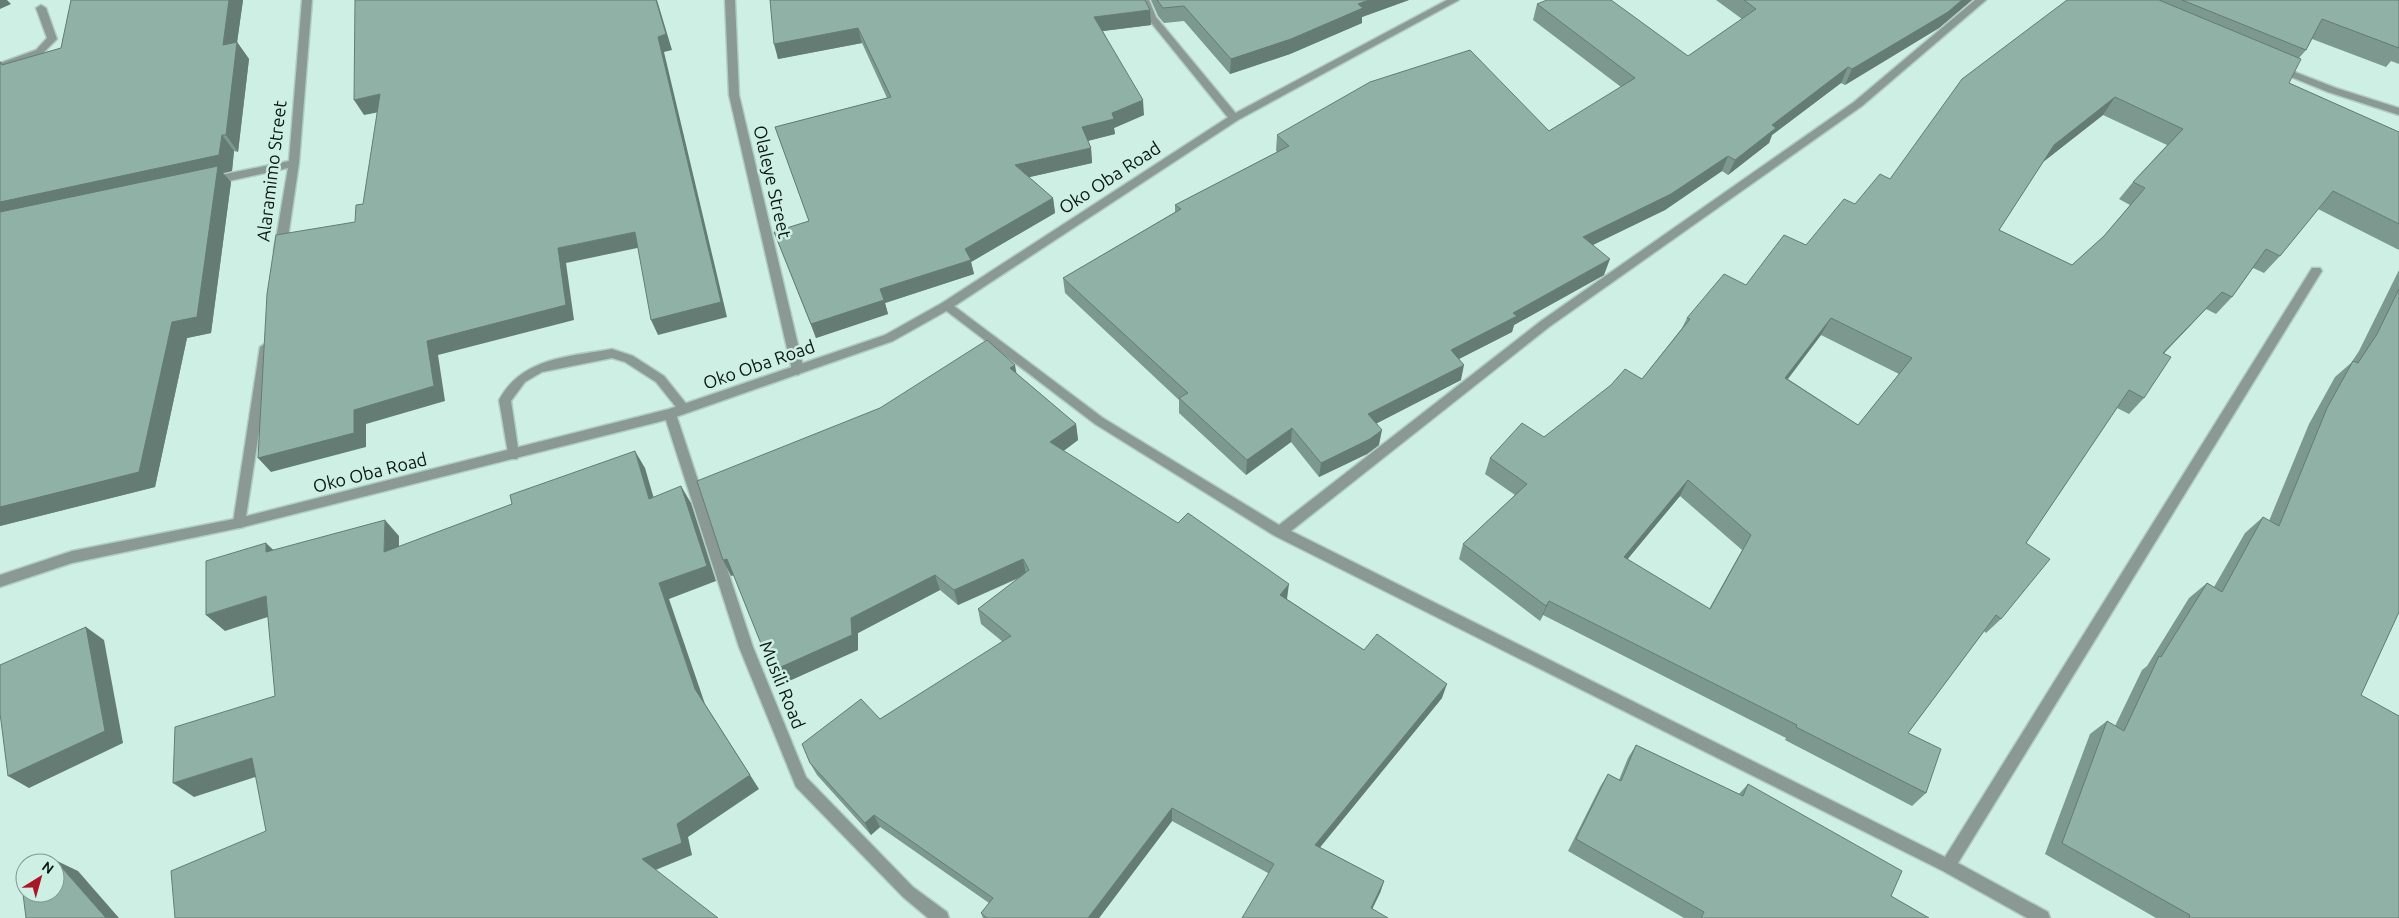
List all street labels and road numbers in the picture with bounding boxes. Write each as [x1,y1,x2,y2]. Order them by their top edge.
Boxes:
street label: Alaramimo Street [252,99,290,243]
street label: Olaleye Street [750,123,796,240]
street label: Oko Oba Road [1055,137,1164,217]
street label: Oko Oba Road [700,336,817,393]
street label: Oko Oba Road [311,448,429,496]
street label: Musili Road [756,638,810,731]

